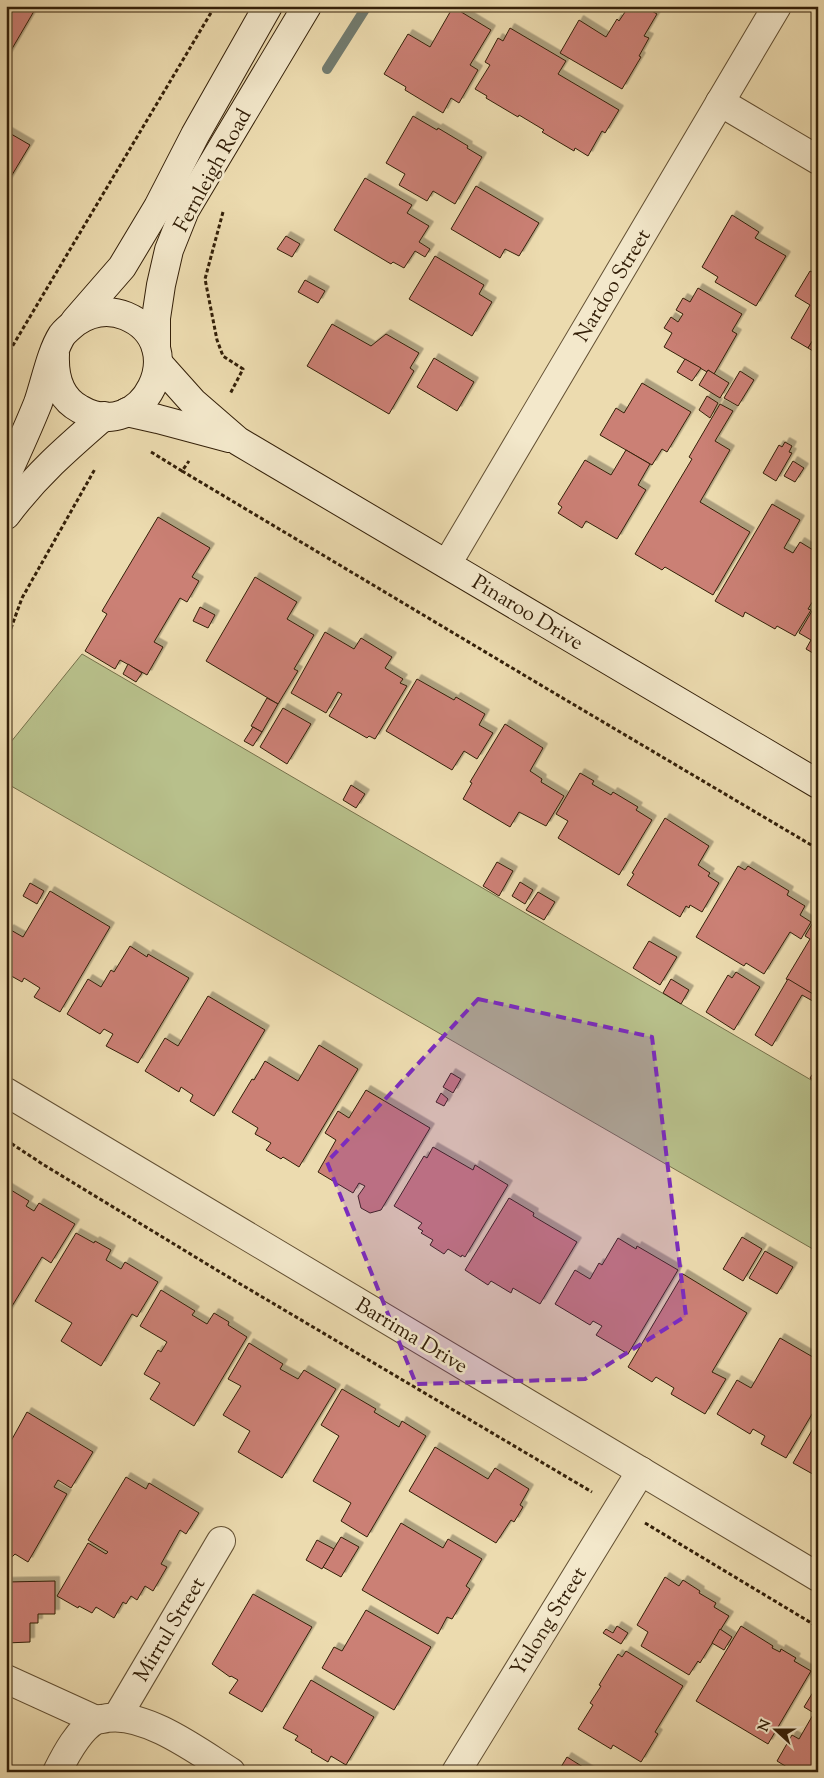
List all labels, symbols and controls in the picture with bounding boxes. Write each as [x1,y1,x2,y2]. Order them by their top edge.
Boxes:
street label: Fernleigh Road [167,104,260,238]
street label: Nardoo Street [568,224,659,348]
street label: Pinaroo Drive [466,569,588,659]
street label: Barrima Drive [349,1291,473,1382]
street label: Yulong Street [504,1562,595,1683]
street label: Mirrul Street [128,1572,214,1688]
north arrow [752,1706,802,1756]
text: N [754,1717,777,1735]

